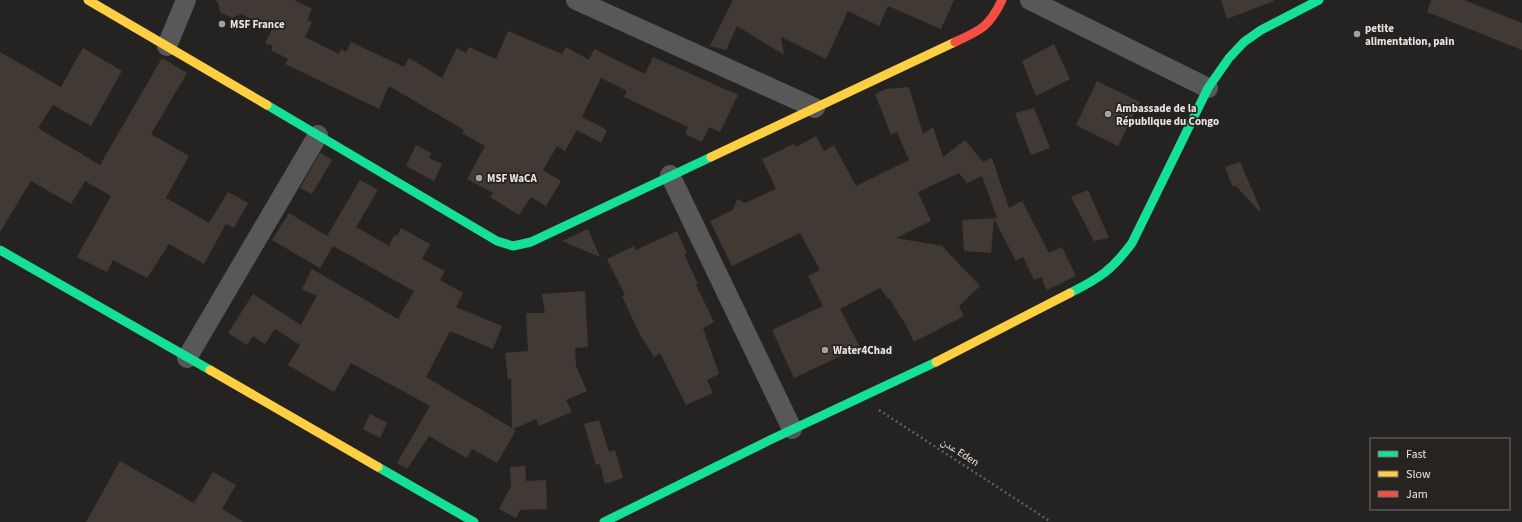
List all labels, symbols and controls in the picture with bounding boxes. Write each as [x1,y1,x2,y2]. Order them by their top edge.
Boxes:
place label: MSF France [230,17,285,32]
marker: MSF France [217,19,227,29]
place label: petite alimentation, pain [1365,21,1454,49]
marker: petite alimentation, pain [1352,29,1362,39]
place label: Ambassade de la République du Congo [1115,101,1219,129]
marker: Ambassade de la République du Congo [1103,109,1113,119]
place label: MSF WaCA [487,171,537,186]
marker: MSF WaCA [474,173,484,183]
place label: Water4Chad [833,343,892,358]
marker: Water4Chad [820,345,830,355]
street label: عدن Eden [938,434,982,470]
legend [1370,438,1510,510]
text: Fast [1406,446,1426,463]
text: Slow [1406,466,1431,483]
text: Jam [1406,486,1428,503]

